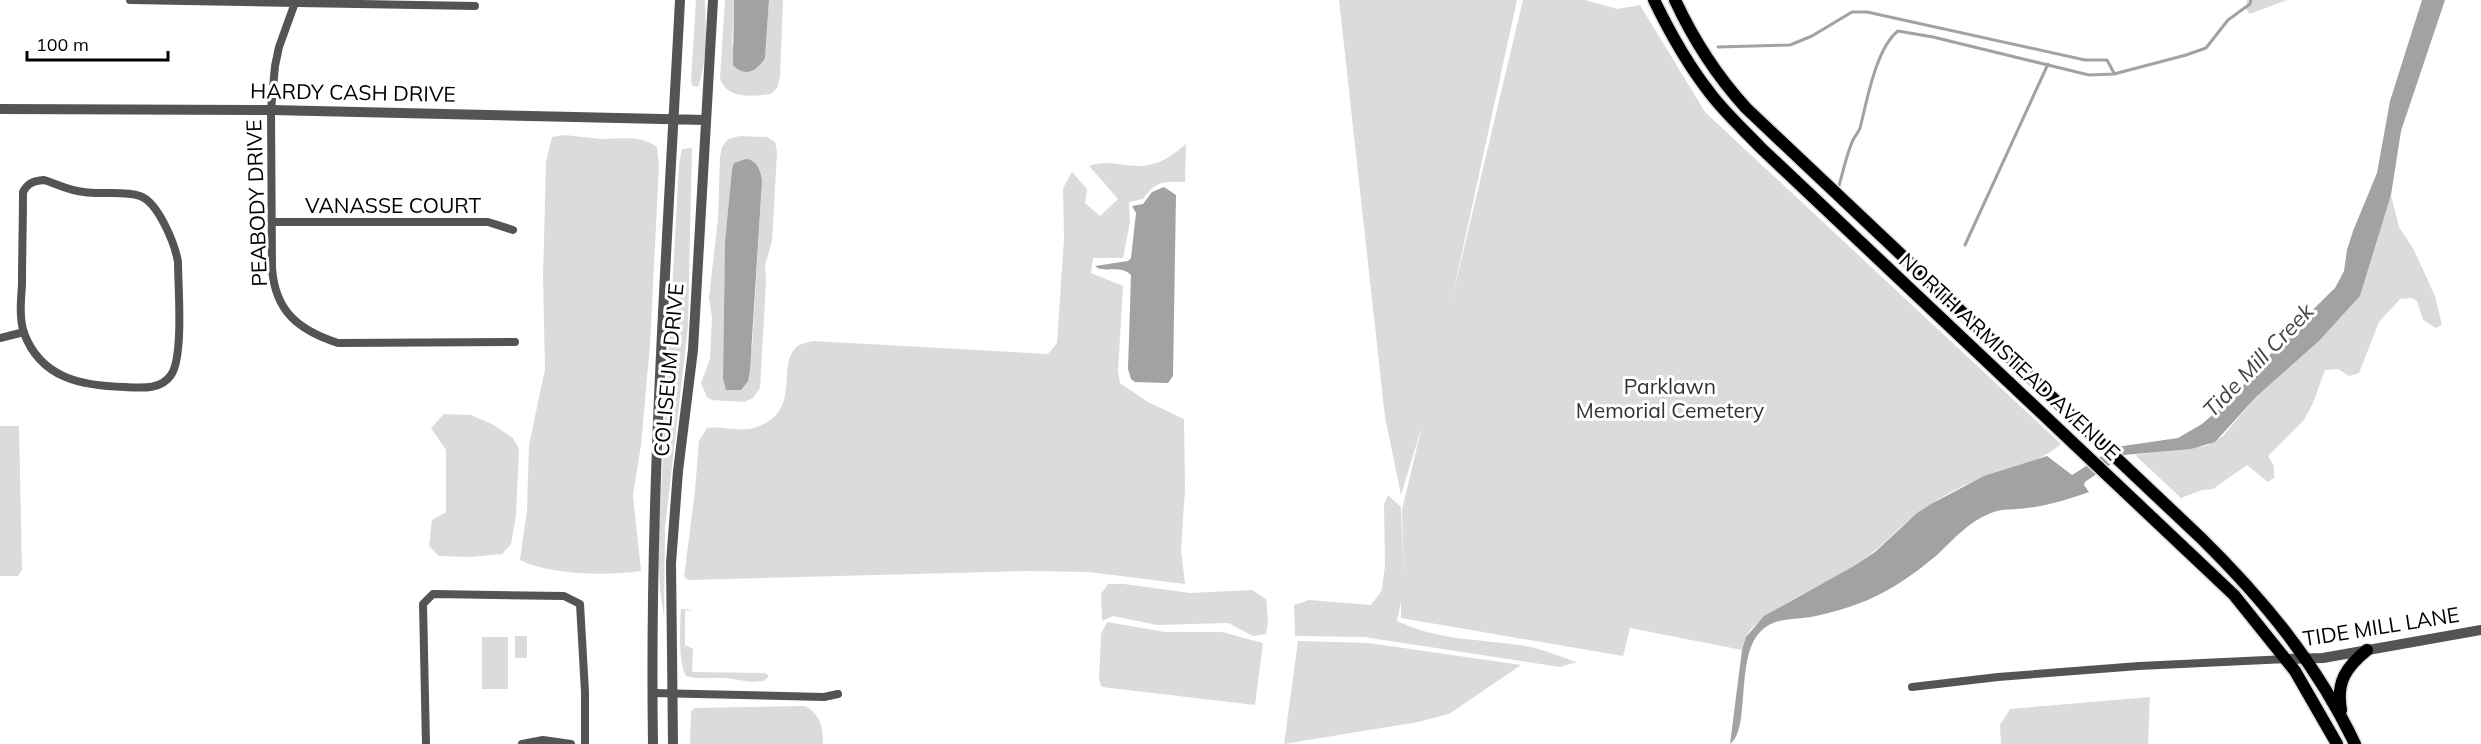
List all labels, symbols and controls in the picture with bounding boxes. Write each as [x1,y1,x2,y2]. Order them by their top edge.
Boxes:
scale bar [27,24,168,62]
text: 100 m [36,33,89,56]
street label: HARDY CASH DRIVE [250,77,456,107]
street label: PEABODY DRIVE [240,119,272,287]
street label: VANASSE COURT [305,192,481,218]
street label: NORTH ARMISTEAD AVENUE [1894,247,2126,465]
street label: COLISEUM DRIVE [647,282,689,458]
water label: Tide Mill Creek [2197,297,2320,423]
park label: Parklawn Memorial Cemetery [1576,373,1764,423]
street label: TIDE MILL LANE [2301,601,2461,651]

